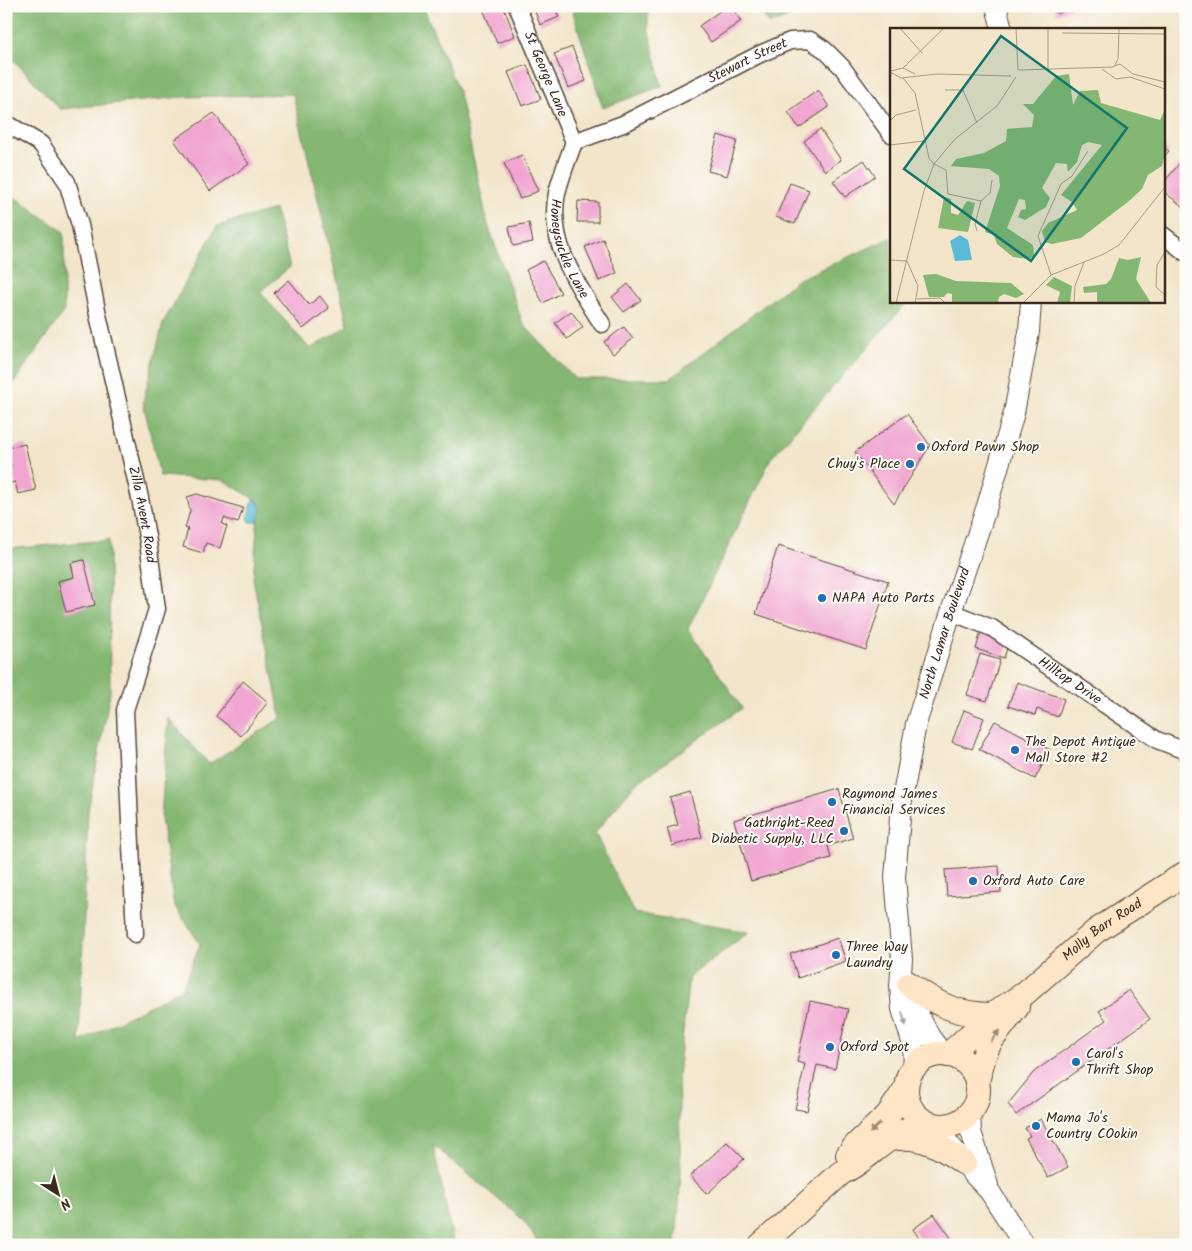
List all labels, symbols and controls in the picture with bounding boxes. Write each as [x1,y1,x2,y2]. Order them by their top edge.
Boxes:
street label: St George Lane [518,28,574,121]
inset map [890,28,1164,302]
street label: Stewart Street [704,32,792,90]
street label: Honeysuckle Lane [544,198,595,304]
place label: Oxford Pawn Shop [931,436,1039,458]
marker: Oxford Pawn Shop [915,441,927,453]
place label: Chuy's Place [827,453,901,475]
marker: Chuy's Place [904,458,916,470]
street label: Zilla Avent Road [122,464,162,565]
street label: North Lamar Boulevard [913,563,977,702]
place label: NAPA Auto Parts [832,587,935,609]
marker: NAPA Auto Parts [816,592,828,604]
street label: Hilltop Drive [1033,651,1107,711]
place label: The Depot Antique Mall Store #2 [1025,731,1136,769]
marker: The Depot Antique Mall Store #2 [1009,744,1021,756]
place label: Raymond James Financial Services [842,783,945,821]
marker: Raymond James Financial Services [826,796,838,808]
place label: Gathright-Reed Diabetic Supply, LLC [711,812,835,850]
marker: Gathright-Reed Diabetic Supply, LLC [838,825,850,837]
place label: Oxford Auto Care [983,870,1086,892]
marker: Oxford Auto Care [967,875,979,887]
street label: Molly Barr Road [1057,892,1147,967]
place label: Three Way Laundry [846,936,908,974]
marker: Three Way Laundry [830,949,842,961]
one-way arrow [901,1011,909,1026]
one-way arrow [989,1030,1000,1043]
place label: Oxford Spot [840,1036,910,1058]
marker: Oxford Spot [824,1041,836,1053]
place label: Carol's Thrift Shop [1086,1043,1154,1081]
marker: Carol's Thrift Shop [1070,1056,1082,1068]
place label: Mama Jo's Country COokin [1046,1107,1138,1145]
marker: Mama Jo's Country COokin [1030,1120,1042,1132]
one-way arrow [869,1122,881,1134]
north arrow [32,1168,82,1218]
text: N [55,1192,75,1215]

